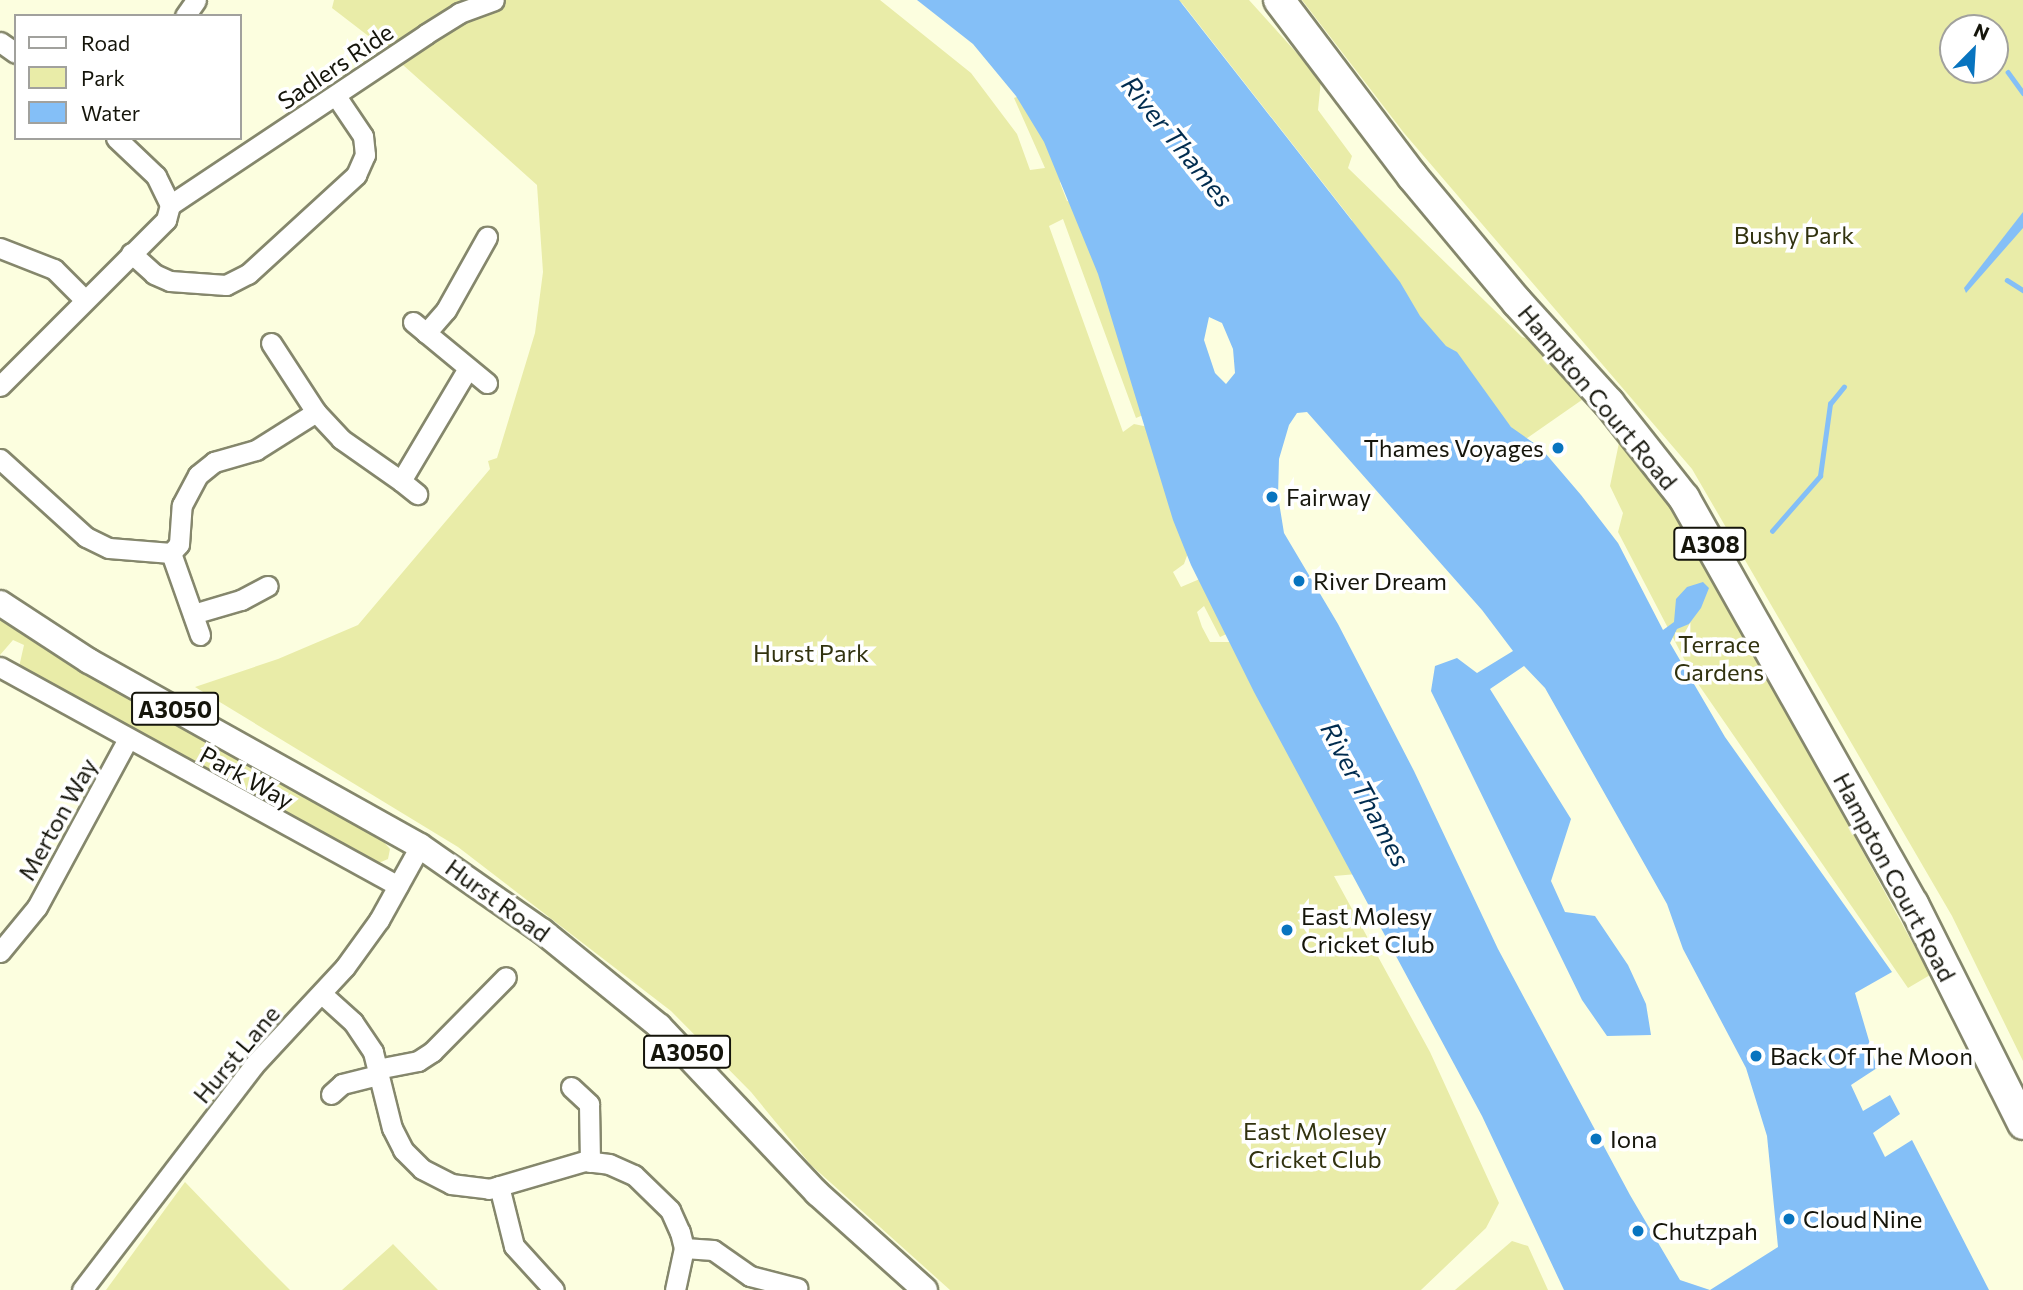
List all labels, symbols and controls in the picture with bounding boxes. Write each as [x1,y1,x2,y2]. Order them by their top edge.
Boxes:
legend [14,14,242,140]
north arrow [1939,14,2009,84]
street label: Sadlers Ride [272,17,398,115]
text: N [1971,18,1993,45]
text: Road [81,30,130,55]
text: Park [81,65,125,90]
water label: River Thames [1116,69,1240,213]
text: Water [81,100,140,125]
park label: Bushy Park [1734,221,1854,249]
street label: Hampton Court Road [1512,299,1684,495]
place label: Thames Voyages [1363,434,1544,462]
marker: Thames Voyages [1550,440,1566,456]
place label: Fairway [1286,483,1371,511]
marker: Fairway [1264,489,1280,505]
road number: A308 [1673,524,1747,564]
place label: River Dream [1313,567,1447,595]
marker: River Dream [1291,573,1307,589]
park label: Terrace Gardens [1674,630,1764,686]
park label: Hurst Park [753,639,869,667]
road number: A3050 [130,690,220,729]
water label: River Thames [1315,716,1417,872]
street label: Park Way [195,740,299,814]
street label: Merton Way [12,753,102,885]
street label: Hampton Court Road [1828,768,1962,986]
street label: Hurst Road [440,853,556,947]
place label: East Molesy Cricket Club [1301,902,1435,958]
marker: East Molesy Cricket Club [1279,922,1295,938]
street label: Hurst Lane [187,999,285,1109]
road number: A3050 [642,1032,732,1072]
place label: Back Of The Moon [1770,1042,1973,1070]
marker: Back Of The Moon [1748,1048,1764,1064]
park label: East Molesey Cricket Club [1243,1117,1387,1173]
place label: Iona [1610,1125,1657,1153]
marker: Iona [1588,1131,1604,1147]
place label: Cloud Nine [1803,1205,1922,1233]
marker: Cloud Nine [1781,1211,1797,1227]
place label: Chutzpah [1652,1217,1758,1245]
marker: Chutzpah [1630,1223,1646,1239]

